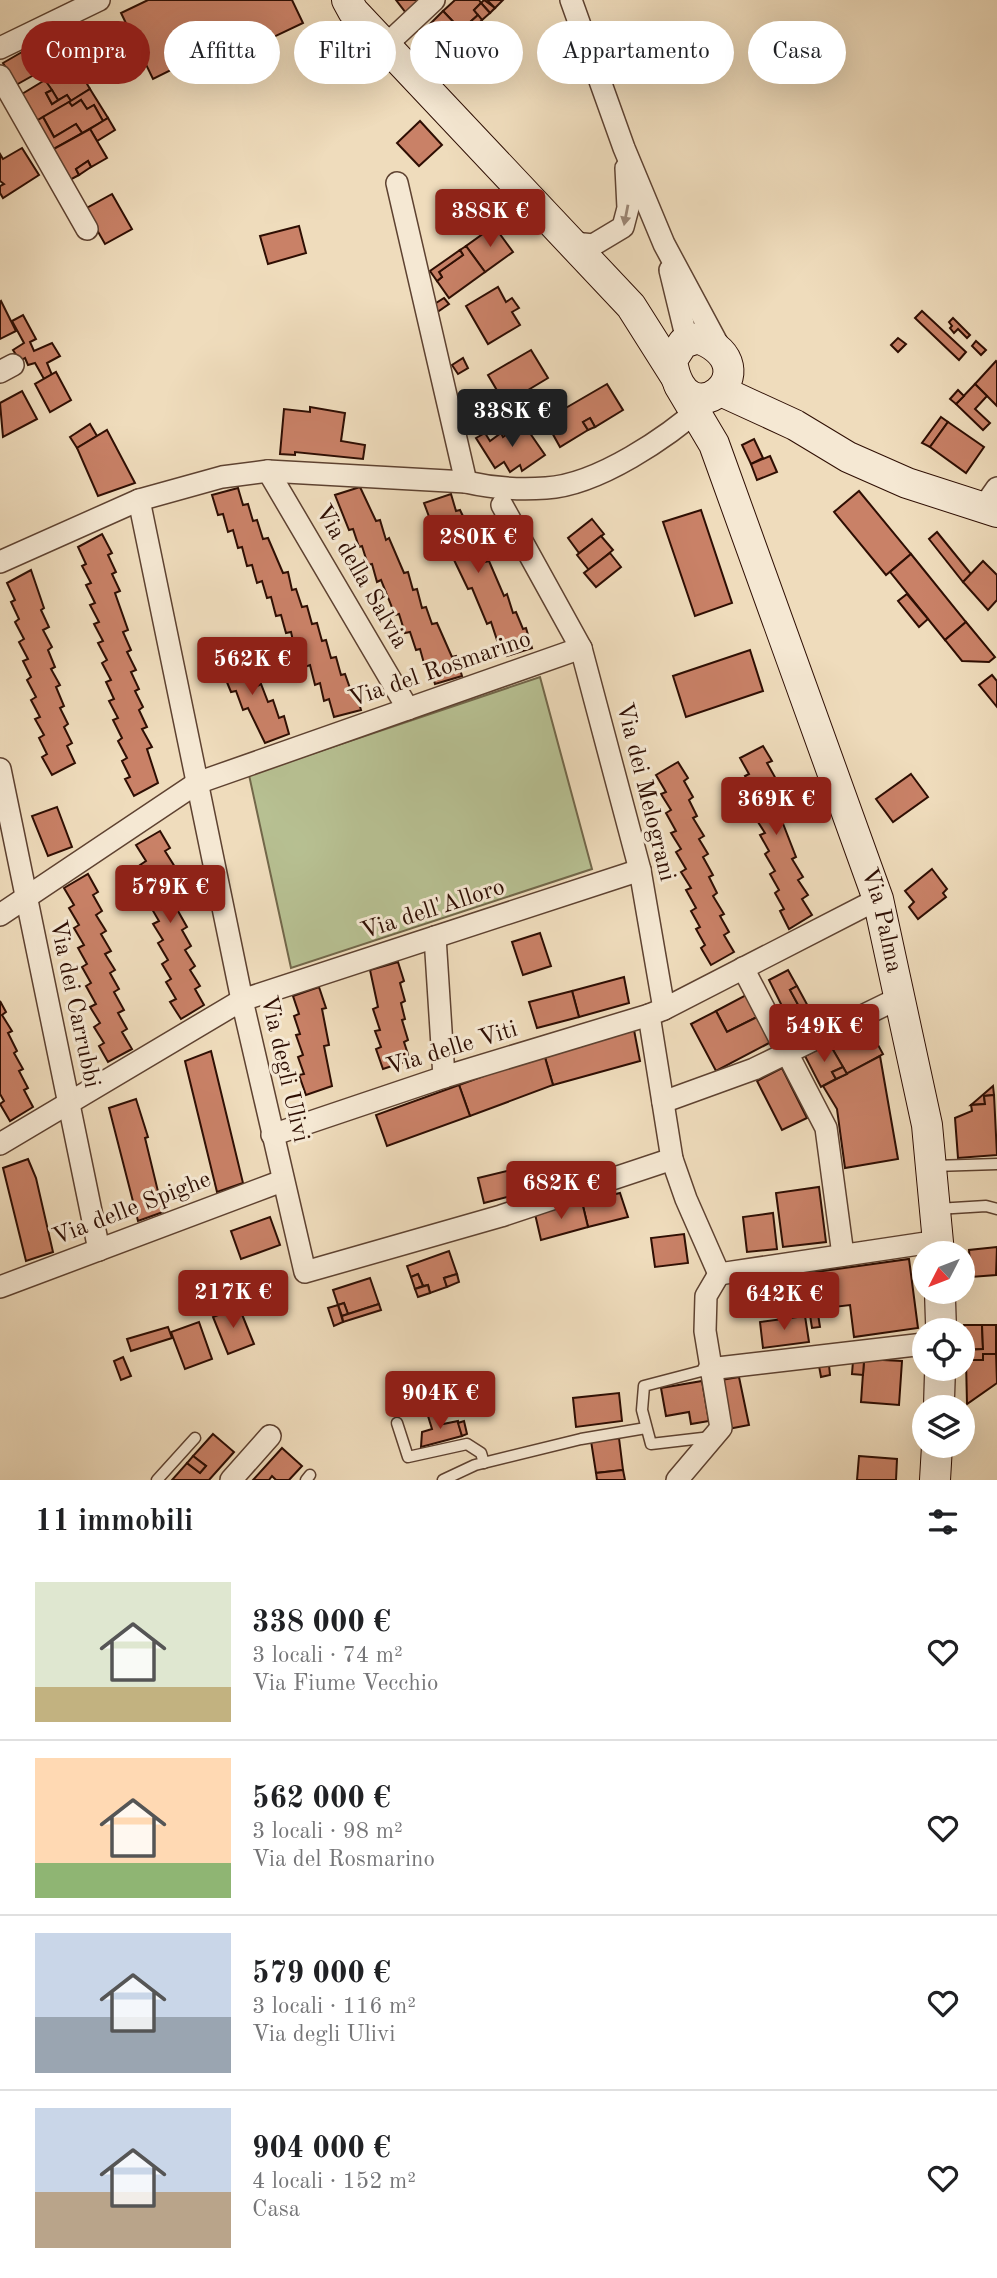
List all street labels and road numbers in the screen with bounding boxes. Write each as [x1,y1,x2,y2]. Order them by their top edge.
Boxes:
street label: Via della Salvia [310,501,412,653]
street label: Via del Rosmarino [346,628,534,712]
street label: Via dei Melograni [611,700,679,884]
street label: Via Palma [856,865,906,975]
street label: Via dell'Alloro [358,875,508,945]
street label: Via dei Carrubbi [45,918,103,1090]
street label: Via degli Ulivi [255,993,313,1145]
street label: Via delle Viti [384,1018,520,1080]
street label: Via delle Spighe [49,1168,215,1250]

